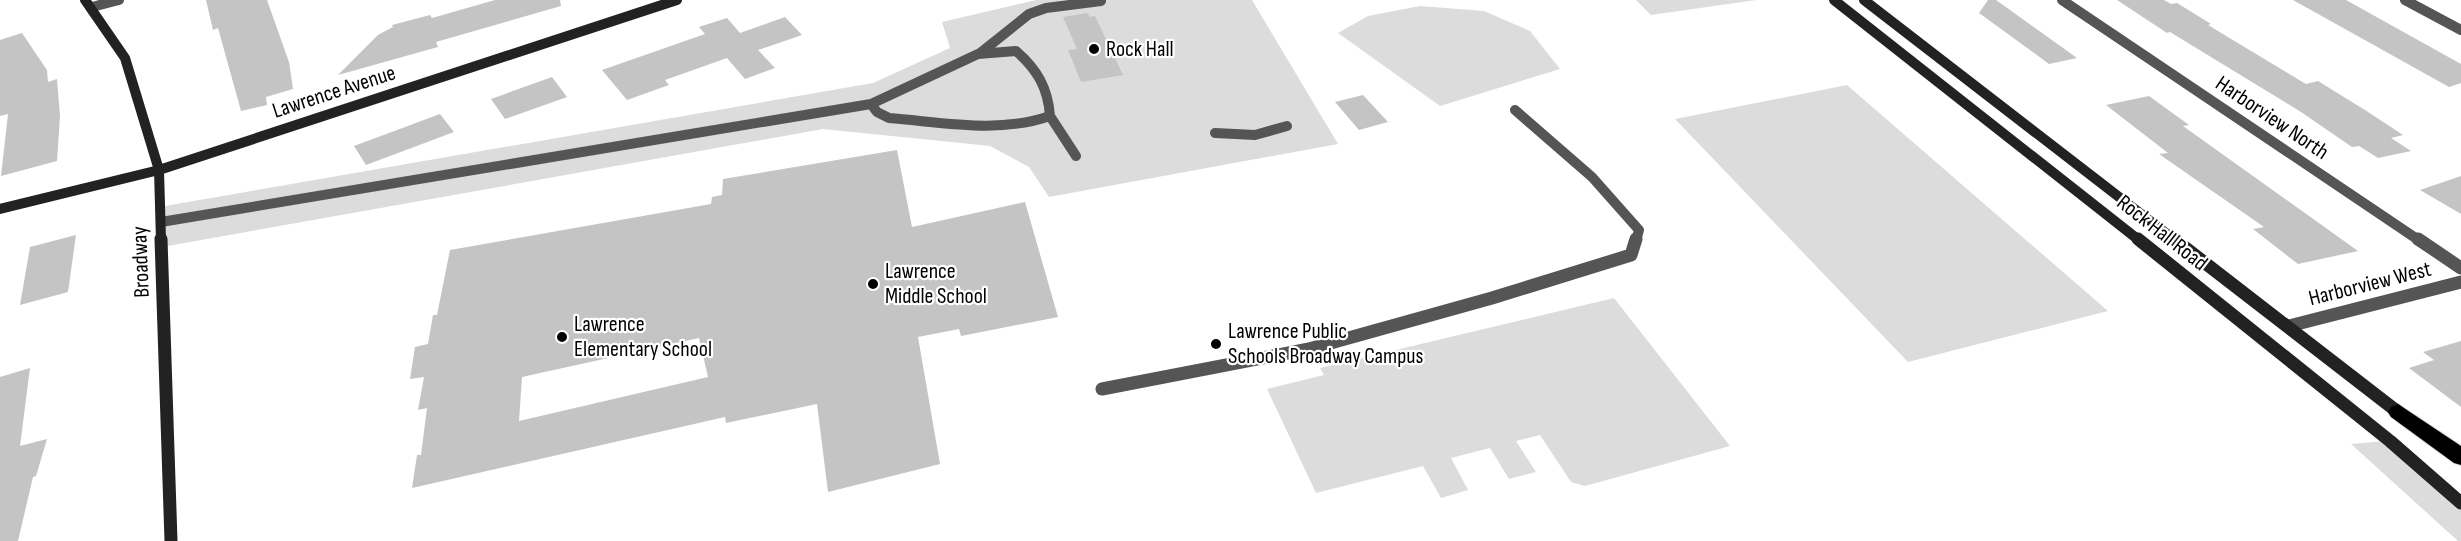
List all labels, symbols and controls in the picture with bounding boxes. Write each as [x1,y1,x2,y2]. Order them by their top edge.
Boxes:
place label: Rock Hall [1106,36,1174,63]
marker: Rock Hall [1087,42,1101,56]
street label: Lawrence Avenue [269,59,399,125]
street label: Harborview North [2210,70,2334,166]
street label: Rock Hall Road [2111,189,2213,277]
street label: Broadway [126,225,156,298]
street label: Harborview West [2306,256,2434,312]
place label: Lawrence Middle School [885,258,987,310]
marker: Lawrence Middle School [866,277,880,291]
place label: Lawrence Elementary School [574,311,712,363]
place label: Lawrence Public Schools Broadway Campus [1228,318,1423,370]
marker: Lawrence Elementary School [555,330,569,344]
marker: Lawrence Public Schools Broadway Campus [1209,337,1223,351]

